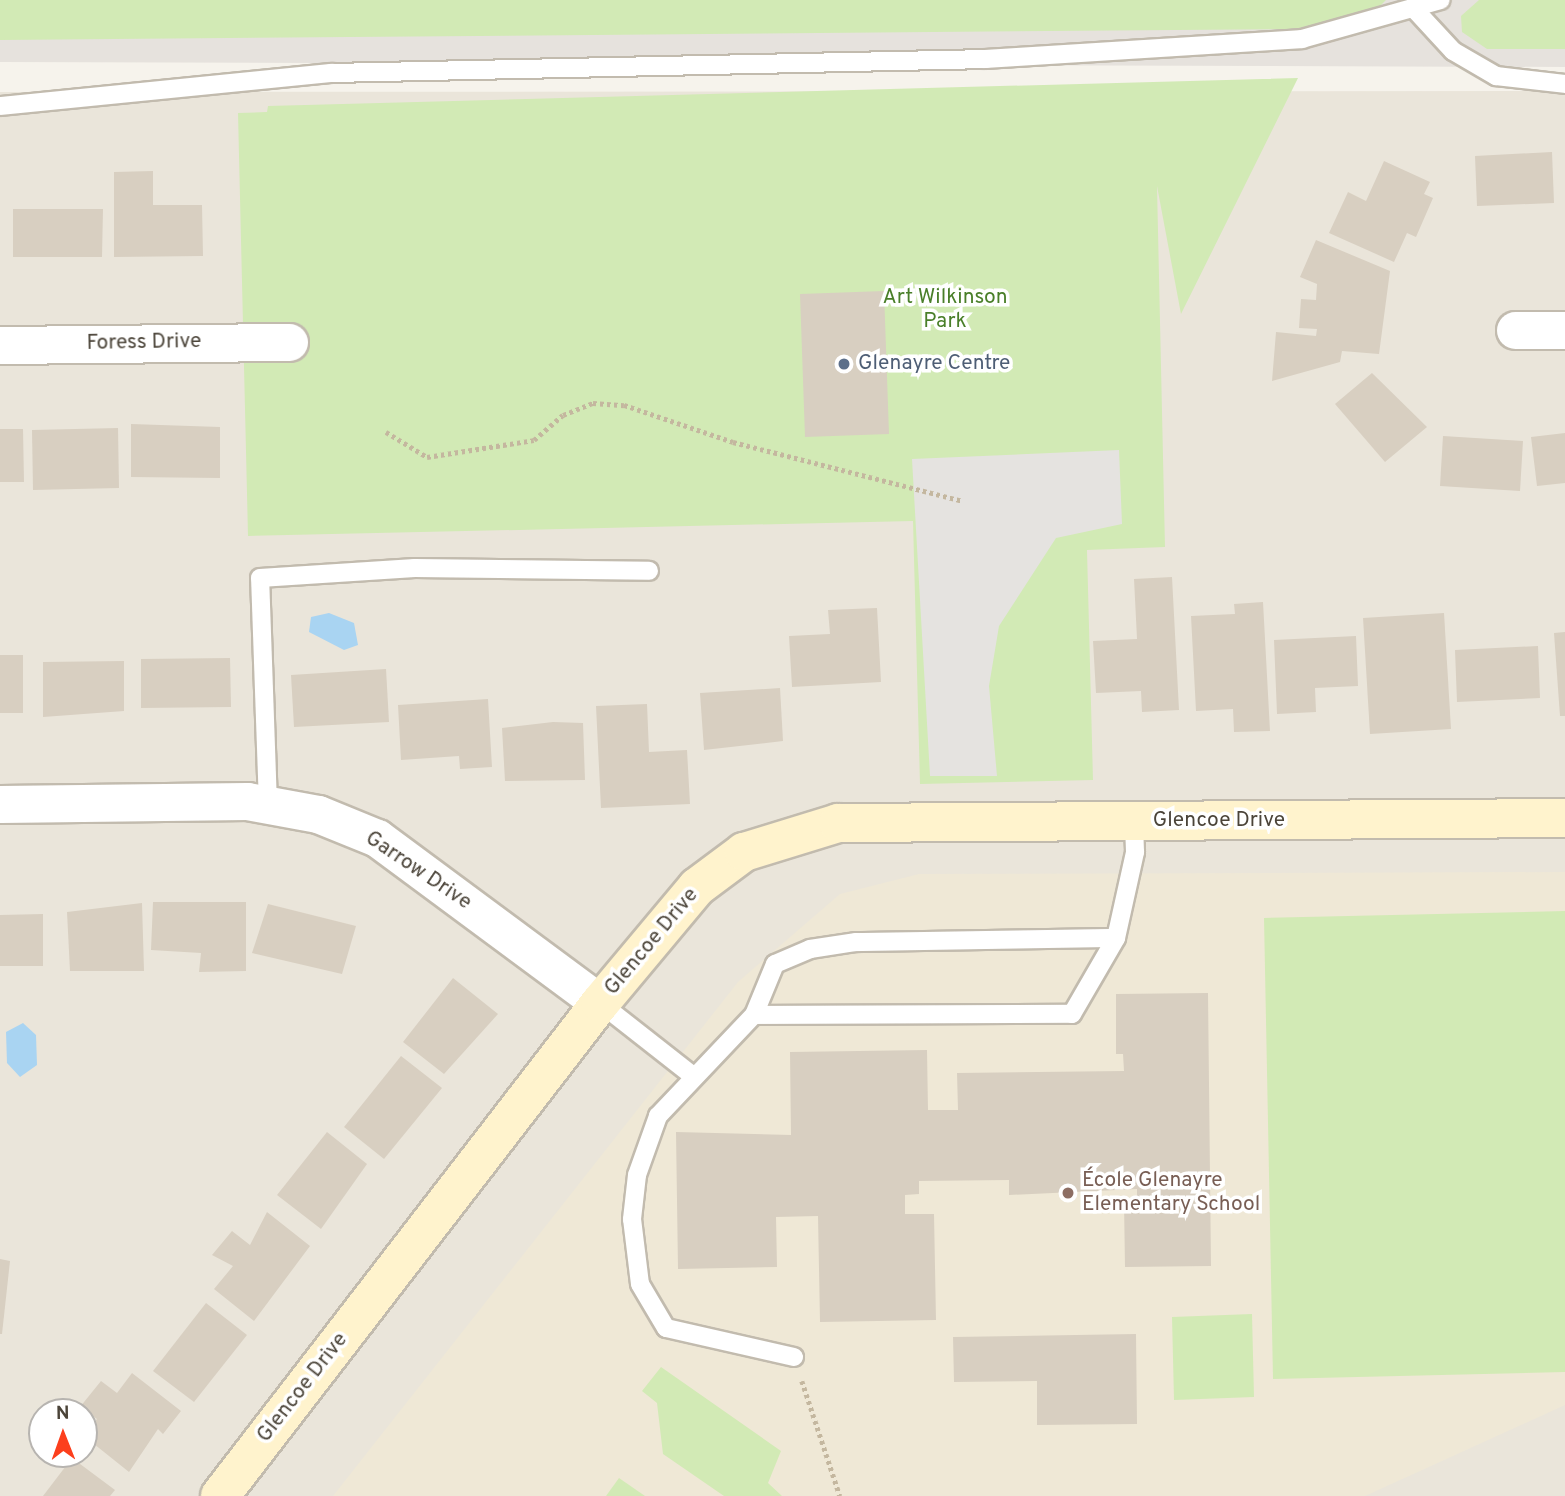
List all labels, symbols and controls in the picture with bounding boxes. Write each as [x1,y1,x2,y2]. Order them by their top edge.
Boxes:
park label: Art Wilkinson Park [882,285,1008,335]
street label: Foress Drive [86,329,202,357]
place label: Glenayre Centre [858,351,1010,377]
marker: Glenayre Centre [836,356,852,372]
street label: Glencoe Drive [1153,808,1285,834]
street label: Garrow Drive [360,826,476,916]
street label: Glencoe Drive [600,883,704,1001]
place label: École Glenayre Elementary School [1082,1168,1260,1218]
marker: École Glenayre Elementary School [1060,1185,1076,1201]
street label: Glencoe Drive [252,1328,354,1448]
north arrow [28,1398,98,1468]
text: N [56,1402,70,1426]

